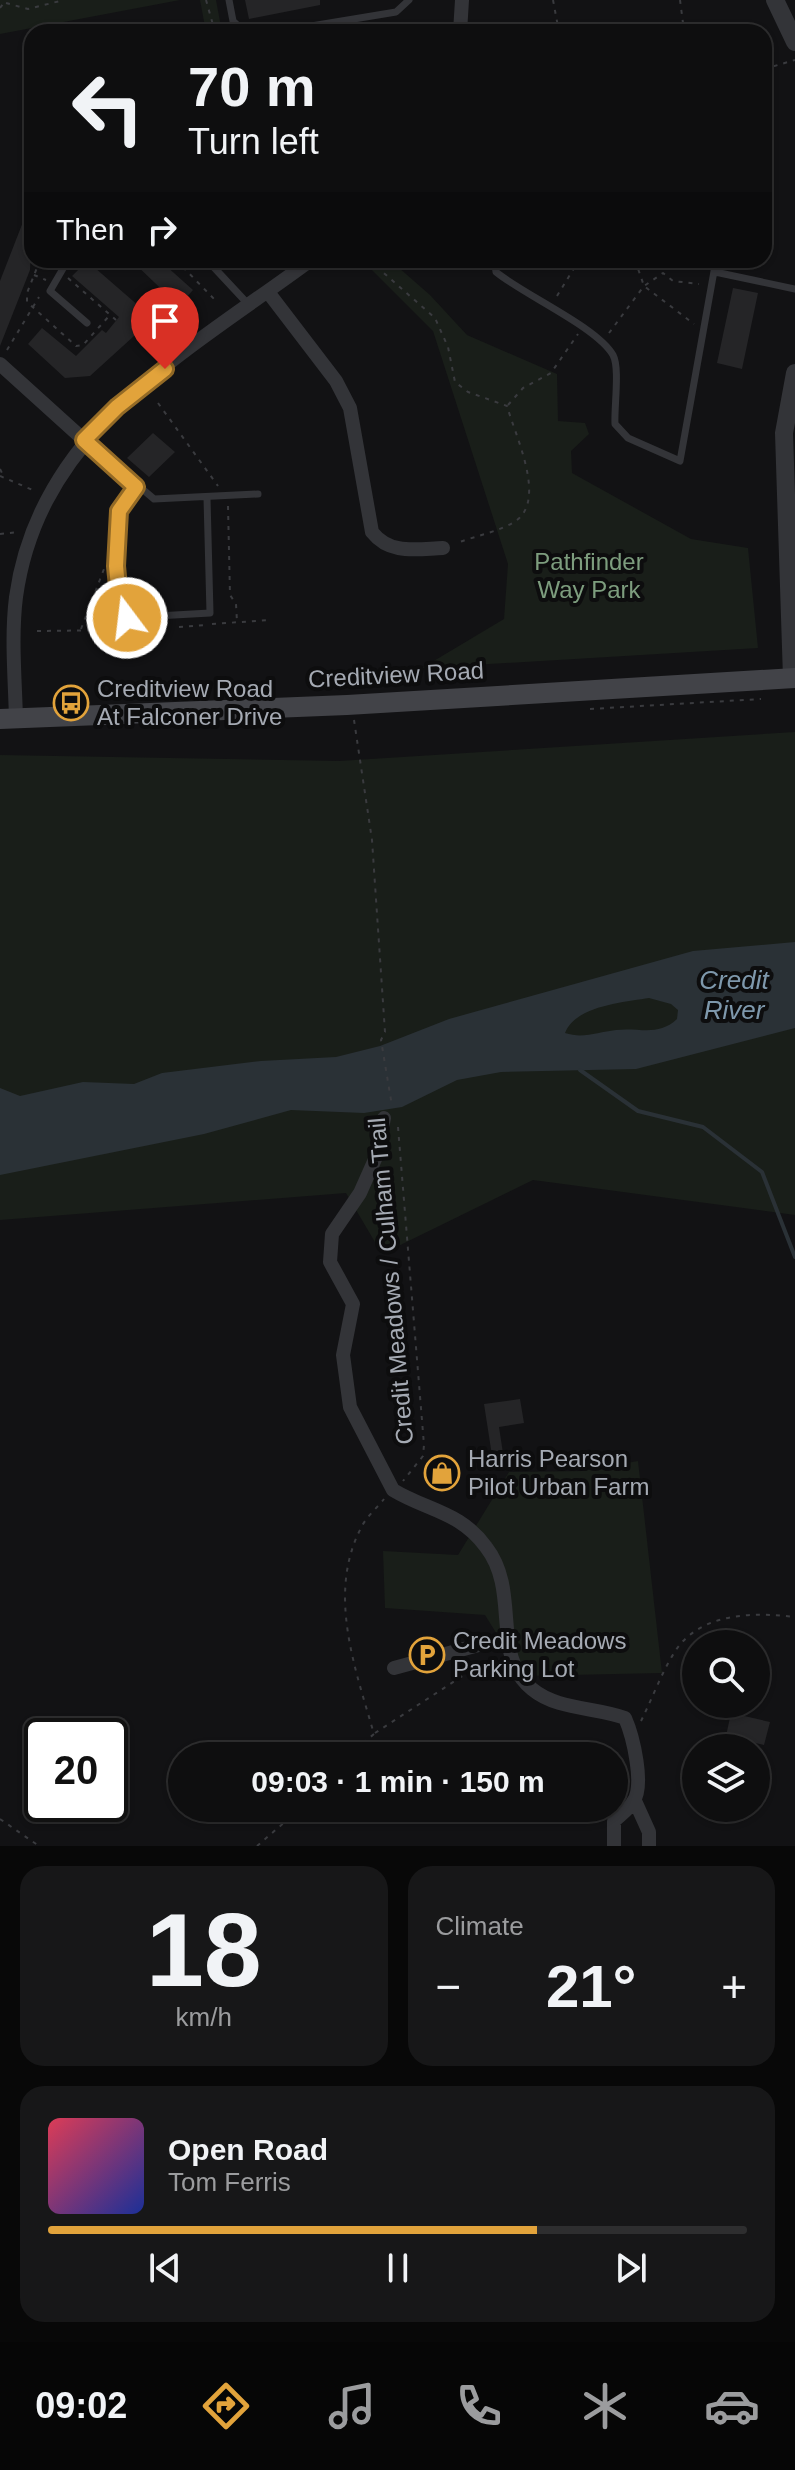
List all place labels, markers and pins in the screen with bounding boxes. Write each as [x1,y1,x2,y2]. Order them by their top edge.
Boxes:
pin [131,287,199,369]
place label: Creditview Road At Falconer Drive [97,675,282,730]
bus stop icon: Creditview Road At Falconer Drive [52,684,90,722]
place label: Harris Pearson Pilot Urban Farm [468,1445,649,1500]
shop icon: Harris Pearson Pilot Urban Farm [423,1454,461,1492]
place label: Credit Meadows Parking Lot [453,1627,626,1682]
parking icon: Credit Meadows Parking Lot [408,1636,446,1674]

